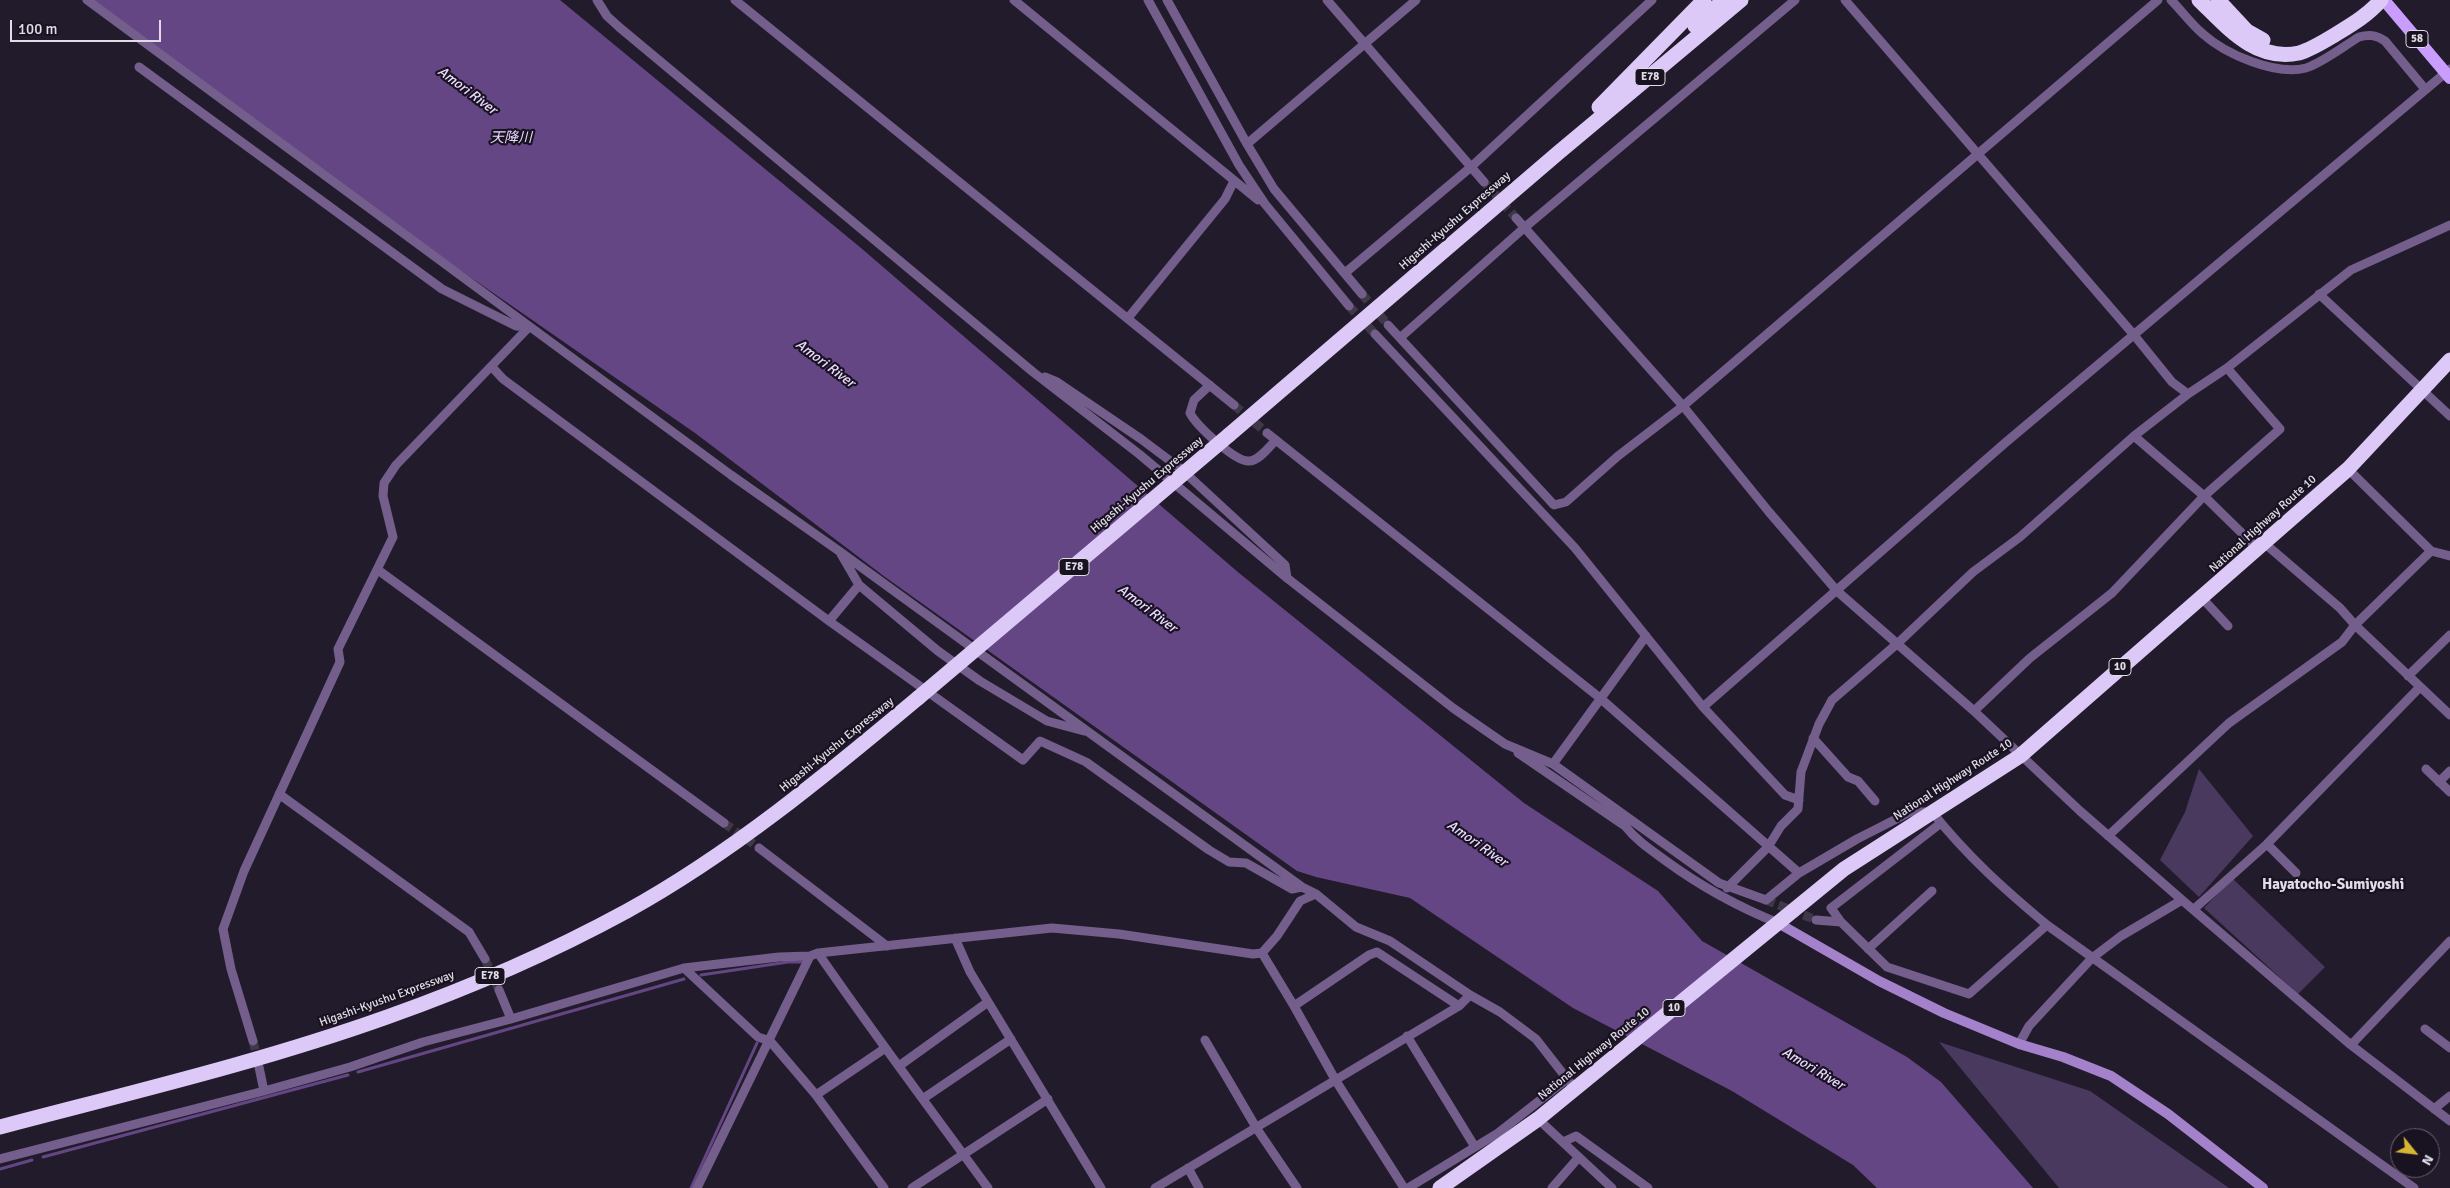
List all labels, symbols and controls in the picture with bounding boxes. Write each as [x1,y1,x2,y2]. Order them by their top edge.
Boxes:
scale bar [12,10,164,42]
text: 100 m [18,20,58,38]
road number: 58 [2406,30,2428,48]
water label: Amori River [434,63,500,119]
road number: E78 [1635,68,1665,86]
water label: 天降川 [490,130,532,146]
street label: Higashi-Kyushu Expressway [1396,169,1514,273]
water label: Amori River [792,336,858,392]
street label: Higashi-Kyushu Expressway [1088,434,1206,536]
street label: National Highway Route 10 [2207,472,2319,576]
road number: E78 [1059,558,1089,576]
water label: Amori River [1114,581,1180,637]
road number: 10 [2109,659,2131,676]
street label: Higashi-Kyushu Expressway [777,695,897,795]
street label: National Highway Route 10 [1891,736,2015,824]
water label: Amori River [1444,817,1510,871]
district label: Hayatocho-Sumiyoshi [2262,876,2404,894]
street label: Higashi-Kyushu Expressway [318,968,456,1030]
road number: E78 [475,968,505,984]
road number: 10 [1663,1000,1685,1016]
street label: National Highway Route 10 [1535,1005,1653,1103]
water label: Amori River [1779,1044,1847,1094]
north arrow [2390,1128,2440,1178]
text: N [2418,1152,2437,1168]

